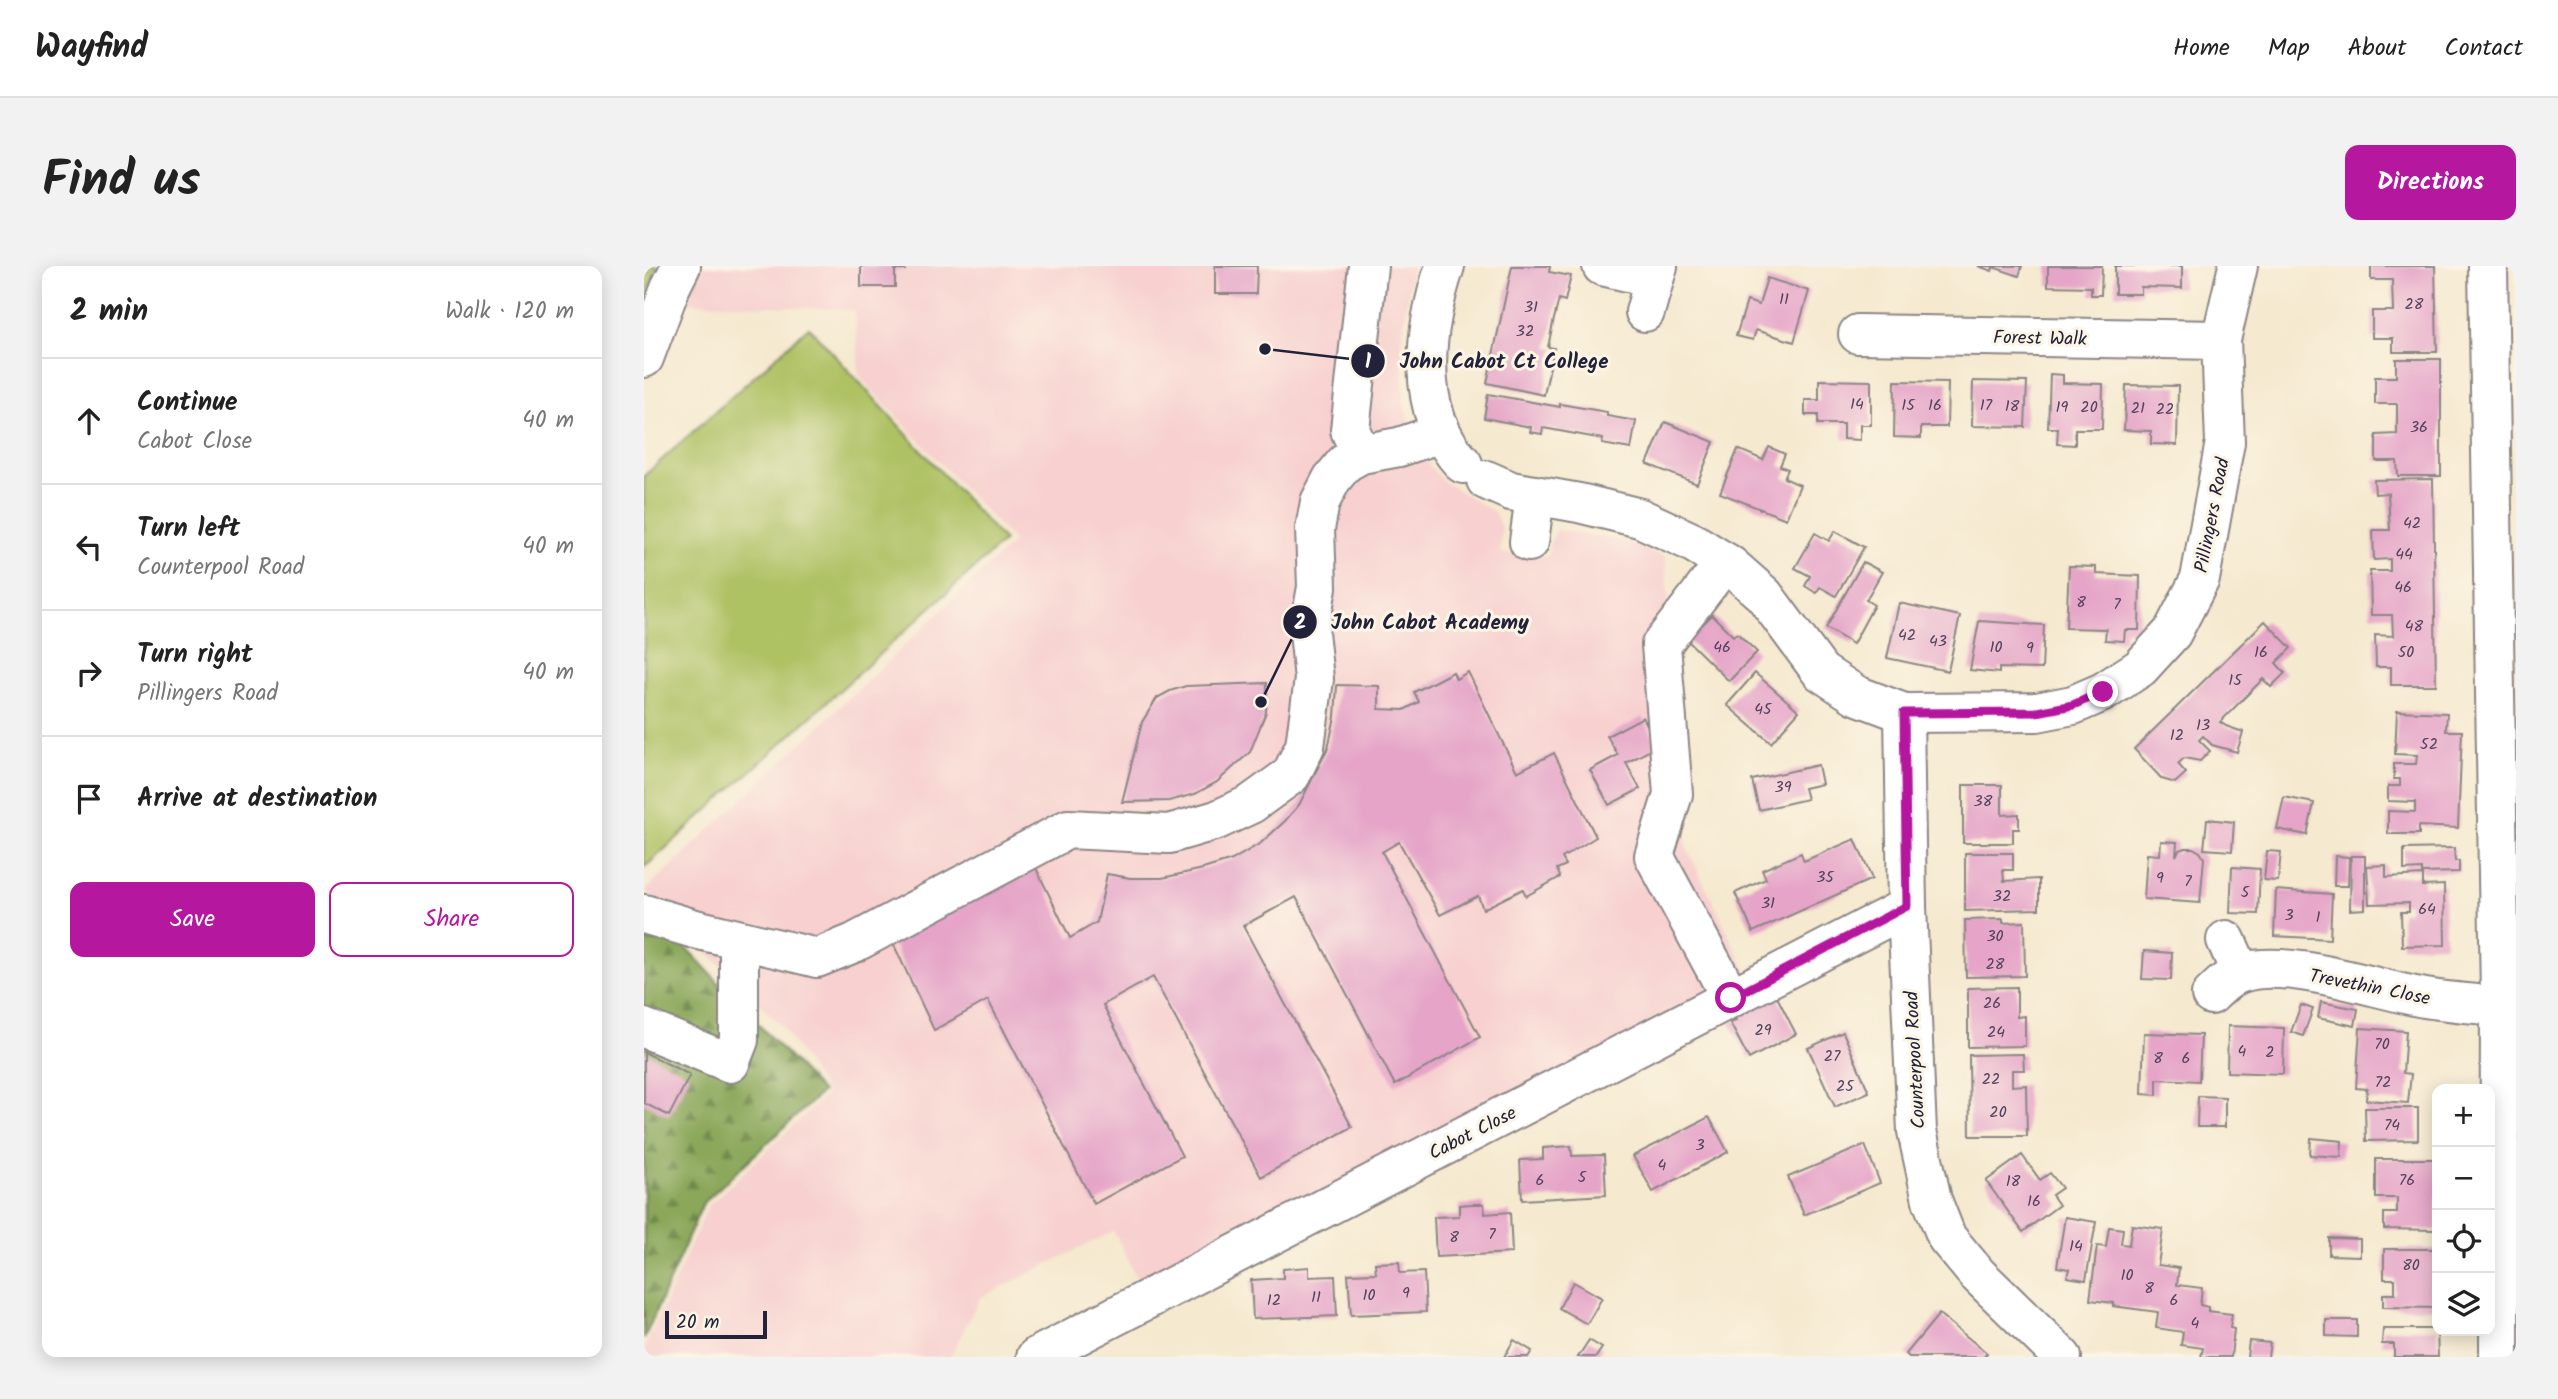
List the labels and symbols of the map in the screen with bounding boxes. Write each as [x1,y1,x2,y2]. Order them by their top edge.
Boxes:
house number: 11 [1779,287,1789,312]
house number: 28 [2405,292,2424,317]
house number: 31 [1524,295,1538,320]
house number: 32 [1516,319,1534,344]
street label: Forest Walk [1993,323,2087,355]
callout: John Cabot Ct College [1351,340,1623,382]
text: 1 [1365,346,1372,379]
text: John Cabot Ct College [1400,346,1608,379]
house number: 14 [1850,392,1864,417]
house number: 15 [1901,393,1916,418]
house number: 16 [1928,393,1942,418]
house number: 17 [1980,393,1993,418]
house number: 18 [2005,394,2020,419]
house number: 19 [2056,395,2069,420]
house number: 20 [2080,395,2098,420]
house number: 21 [2131,396,2145,421]
house number: 22 [2156,397,2174,422]
house number: 36 [2410,415,2428,440]
street label: Pillingers Road [2187,455,2239,575]
house number: 42 [2403,511,2421,536]
house number: 44 [2395,542,2413,567]
house number: 46 [2394,575,2412,600]
house number: 8 [2076,590,2086,615]
house number: 7 [2113,592,2121,617]
callout: John Cabot Academy [1282,601,1543,643]
text: 2 [1294,607,1306,640]
text: John Cabot Academy [1331,607,1529,640]
house number: 48 [2405,614,2424,639]
house number: 42 [1898,623,1916,648]
house number: 43 [1929,629,1947,654]
house number: 46 [1713,635,1731,660]
house number: 10 [1989,635,2003,660]
house number: 9 [2026,636,2034,661]
house number: 16 [2254,640,2268,665]
house number: 50 [2398,640,2414,665]
house number: 15 [2228,668,2243,693]
route end [2087,676,2118,707]
house number: 45 [1754,697,1773,722]
house number: 13 [2196,713,2210,738]
house number: 12 [2170,723,2184,748]
house number: 52 [2420,732,2438,757]
house number: 39 [1775,775,1792,800]
house number: 38 [1974,789,1993,814]
house number: 35 [1816,865,1835,890]
house number: 9 [2156,866,2164,891]
house number: 7 [2184,869,2192,894]
house number: 5 [2241,880,2251,905]
house number: 32 [1993,884,2011,909]
house number: 31 [1761,891,1775,916]
house number: 64 [2418,897,2436,922]
house number: 3 [2284,903,2294,928]
house number: 1 [2315,905,2321,930]
house number: 30 [1986,924,2004,949]
house number: 28 [1986,952,2005,977]
street label: Trevethin Close [2307,962,2433,1014]
route start [1715,982,1746,1013]
street label: Counterpool Road [1897,990,1935,1130]
house number: 26 [1983,991,2001,1016]
house number: 29 [1754,1018,1772,1043]
house number: 24 [1987,1020,2005,1045]
house number: 70 [2374,1032,2390,1057]
house number: 4 [2238,1039,2247,1064]
house number: 2 [2265,1040,2275,1065]
house number: 27 [1824,1044,1841,1069]
house number: 8 [2153,1046,2163,1071]
house number: 6 [2182,1046,2190,1071]
house number: 22 [1982,1067,2000,1092]
house number: 72 [2375,1070,2391,1095]
house number: 25 [1836,1074,1855,1099]
street label: Cabot Close [1424,1099,1522,1169]
house number: 20 [1989,1100,2007,1125]
house number: 74 [2384,1113,2400,1138]
house number: 3 [1695,1133,1705,1158]
house number: 4 [1658,1153,1667,1178]
house number: 5 [1578,1165,1588,1190]
house number: 6 [1536,1168,1544,1193]
house number: 76 [2399,1168,2415,1193]
house number: 18 [2006,1169,2021,1194]
house number: 16 [2027,1189,2041,1214]
house number: 7 [1488,1222,1496,1247]
house number: 8 [1449,1225,1459,1250]
house number: 14 [2069,1234,2083,1259]
house number: 80 [2402,1253,2420,1278]
house number: 10 [2120,1263,2134,1288]
house number: 8 [2144,1276,2154,1301]
house number: 9 [1402,1281,1410,1306]
house number: 10 [1362,1283,1376,1308]
house number: 11 [1311,1285,1321,1310]
house number: 12 [1267,1288,1281,1313]
house number: 6 [2170,1288,2178,1313]
scale bar [665,1308,766,1340]
house number: 4 [2191,1311,2200,1336]

